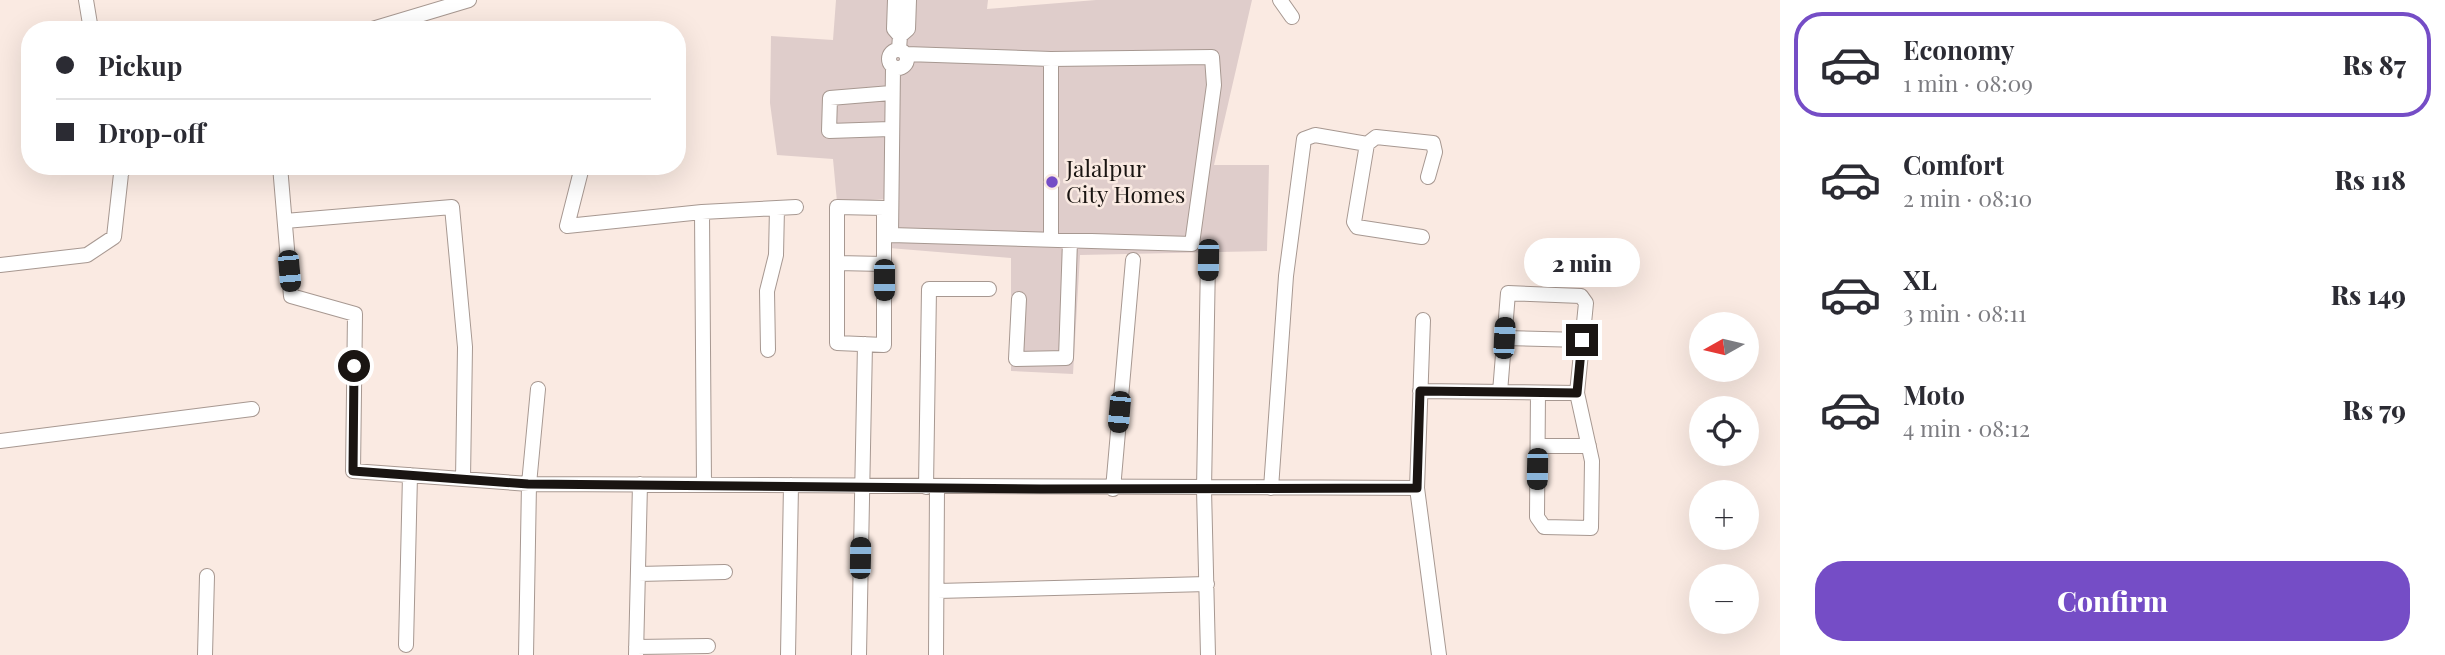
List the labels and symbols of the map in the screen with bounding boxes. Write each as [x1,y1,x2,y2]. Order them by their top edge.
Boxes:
place label: Jalalpur City Homes [1065,152,1185,209]
marker: Jalalpur City Homes [1044,174,1060,190]
callout: 2 min [1524,238,1640,288]
car [1198,239,1219,281]
car [277,249,302,293]
car [874,259,895,301]
north arrow [1689,312,1759,382]
car [1493,316,1516,360]
route end [1566,324,1598,356]
route start [338,350,370,382]
car [1107,390,1132,434]
car [1527,448,1548,490]
car [850,537,871,579]

